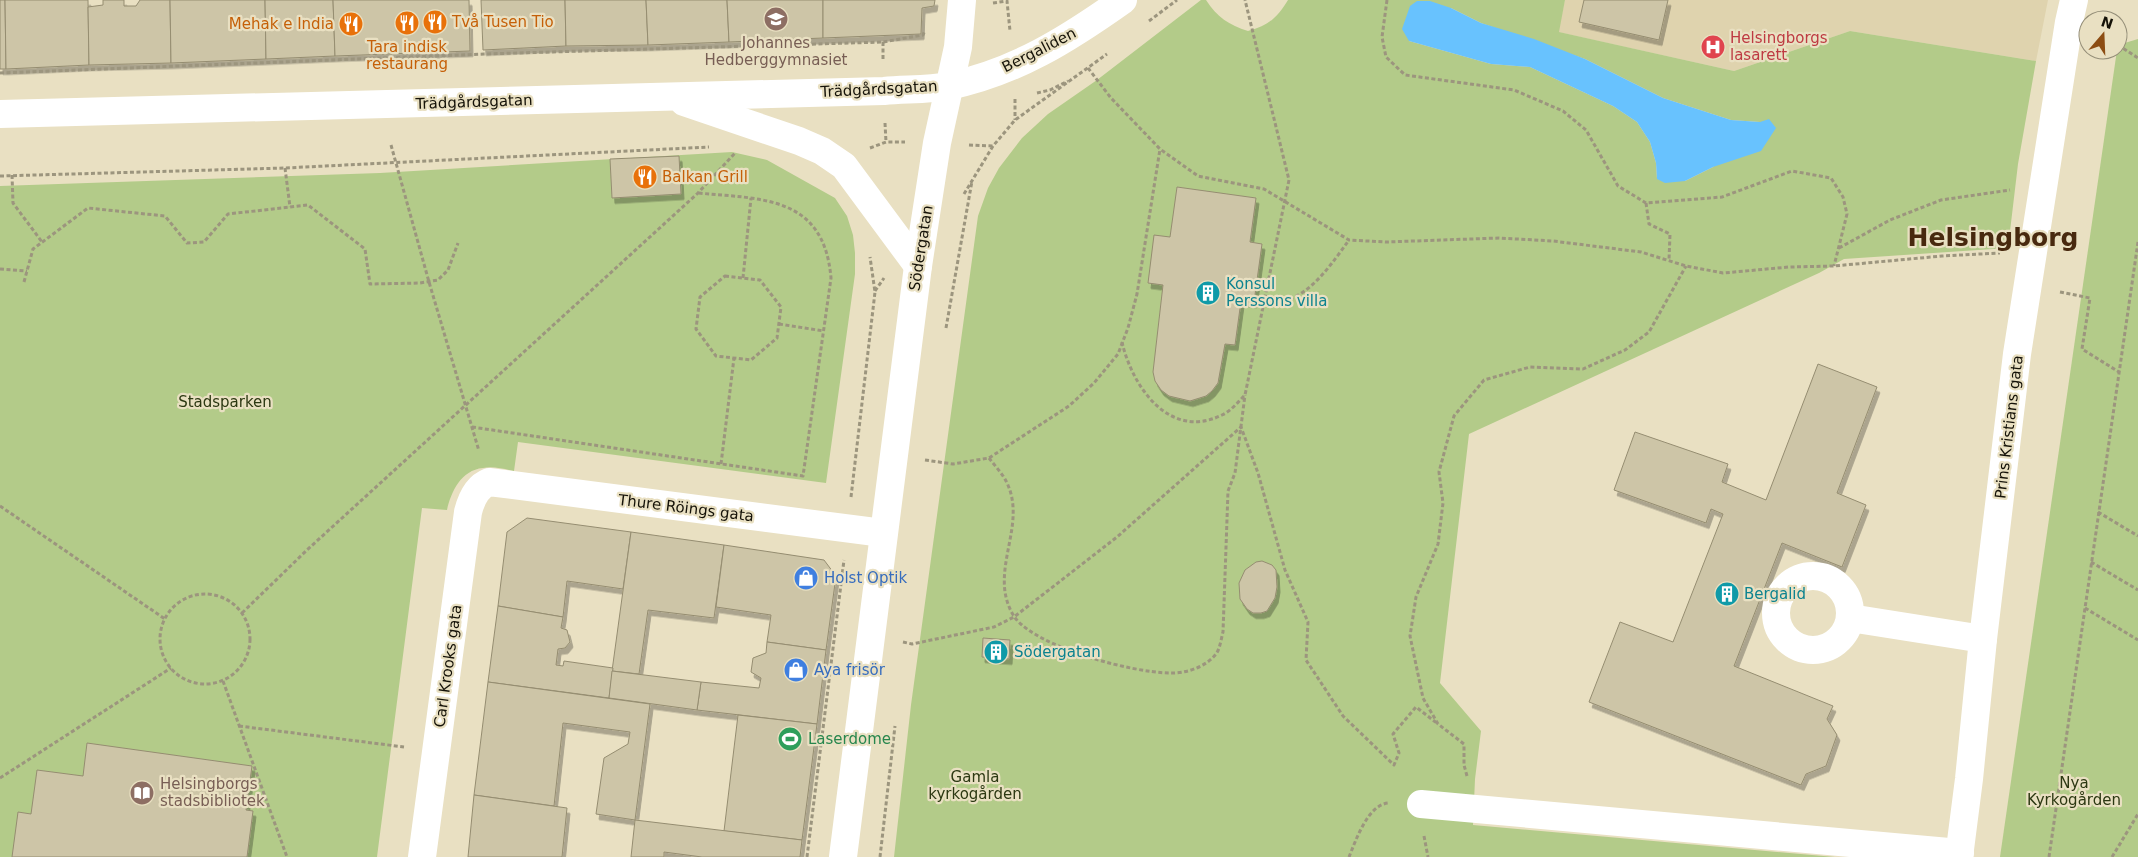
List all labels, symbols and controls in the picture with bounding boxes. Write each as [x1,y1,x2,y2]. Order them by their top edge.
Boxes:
school or university icon: Johannes Hedberggymnasiet [763,6,789,32]
restaurant icon: Två Tusen Tio [422,9,448,35]
restaurant icon: Tara indisk restaurang [394,10,420,36]
north arrow [2078,10,2128,60]
restaurant icon: Mehak e India [338,11,364,37]
place label: Två Tusen Tio [451,13,554,31]
text: N [2099,13,2115,32]
place label: Mehak e India [229,15,334,33]
street label: Bergaliden [999,24,1079,76]
place label: Helsingborgs lasarett [1730,29,1828,64]
place label: Johannes Hedberggymnasiet [704,34,848,69]
hospital icon: Helsingborgs lasarett [1700,34,1726,60]
place label: Tara indisk restaurang [366,38,448,73]
street label: Trädgårdsgatan [819,77,938,101]
street label: Trädgårdsgatan [414,91,533,113]
restaurant icon: Balkan Grill [632,164,658,190]
place label: Balkan Grill [662,168,748,186]
street label: Södergatan [905,204,937,292]
district label: Helsingborg [1908,223,2078,252]
place label: Konsul Perssons villa [1226,275,1327,310]
building icon: Konsul Perssons villa [1195,280,1221,306]
street label: Prins Kristians gata [1991,354,2027,500]
park label: Stadsparken [178,393,272,411]
street label: Thure Röings gata [616,491,755,525]
shop icon: Holst Optik [793,565,819,591]
place label: Holst Optik [824,569,907,587]
building icon: Bergalid [1714,581,1740,607]
place label: Bergalid [1744,585,1806,603]
street label: Carl Krooks gata [430,603,466,729]
building icon: Södergatan [983,639,1009,665]
place label: Södergatan [1014,643,1101,661]
shop icon: Aya frisör [783,657,809,683]
place label: Aya frisör [814,661,886,679]
sports icon: Laserdome [777,726,803,752]
place label: Laserdome [808,730,891,748]
park label: Gamla kyrkogården [928,768,1022,803]
park label: Nya Kyrkogården [2027,774,2121,809]
place label: Helsingborgs stadsbibliotek [160,775,265,810]
library icon: Helsingborgs stadsbibliotek [129,780,155,806]

